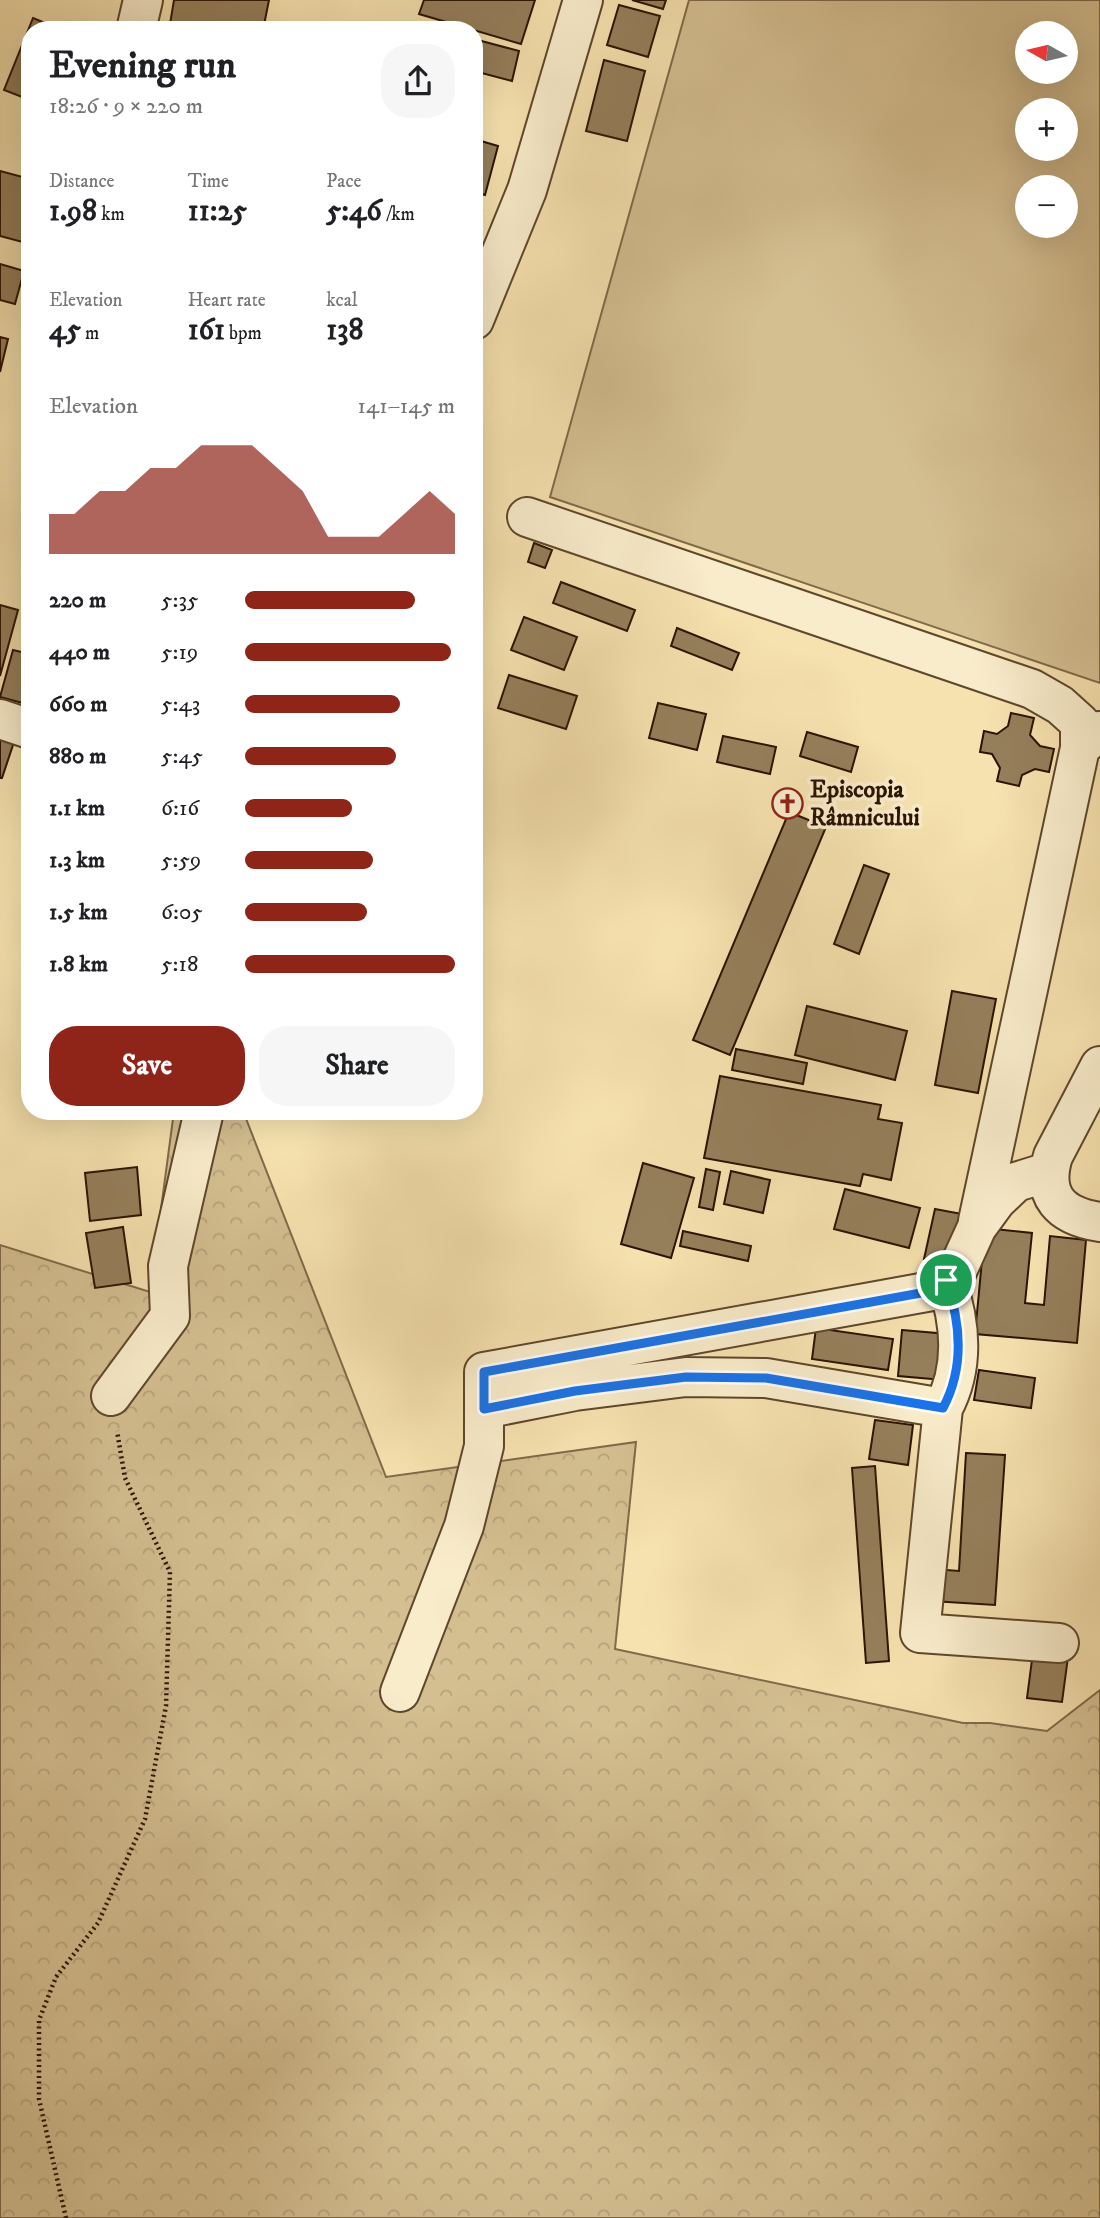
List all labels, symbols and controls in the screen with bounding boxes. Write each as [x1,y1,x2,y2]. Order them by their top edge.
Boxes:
north arrow [1015,21,1078,84]
map controls [1015,21,1078,238]
text: Evening run [49,42,236,90]
button: share [381,44,455,118]
text: 18:26 · 9 × 220 m [49,92,203,121]
button: + [1015,98,1078,161]
text: Distance [49,170,114,193]
text: Time [188,170,229,193]
text: Pace [326,170,361,193]
button: − [1015,175,1078,238]
text: 1.98 [49,193,97,230]
text: 11:25 [188,193,247,230]
text: 5:46 [326,193,382,230]
text: km [97,203,125,226]
text: /km [382,203,415,226]
text: Elevation [49,289,123,312]
text: Heart rate [188,289,266,312]
text: kcal [326,289,358,312]
text: 45 [49,312,81,349]
text: 161 [188,312,225,349]
text: 138 [326,312,364,349]
text: m [81,322,99,345]
text: bpm [225,322,262,345]
text: Elevation [49,392,138,421]
text: 141–145 m [358,392,455,421]
text: 220 m [49,586,106,615]
text: 5:35 [161,586,198,615]
text: 440 m [49,638,110,667]
text: 5:19 [161,638,198,667]
text: 660 m [49,690,108,719]
text: 5:43 [161,690,200,719]
text: 880 m [49,742,107,771]
text: 5:45 [161,742,203,771]
place label: Episcopia Râmnicului [810,775,920,833]
church icon: Episcopia Râmnicului [770,787,804,821]
text: 1.1 km [49,794,105,823]
text: 6:16 [161,794,199,823]
text: 1.3 km [49,846,105,875]
text: 5:59 [161,846,201,875]
text: 1.5 km [49,898,108,927]
text: 6:05 [161,898,203,927]
text: 1.8 km [49,950,108,979]
text: 5:18 [161,950,198,979]
button: Save [49,1026,245,1106]
button: Share [259,1026,455,1106]
pin [916,1250,976,1310]
icon: arrive [927,1261,965,1299]

